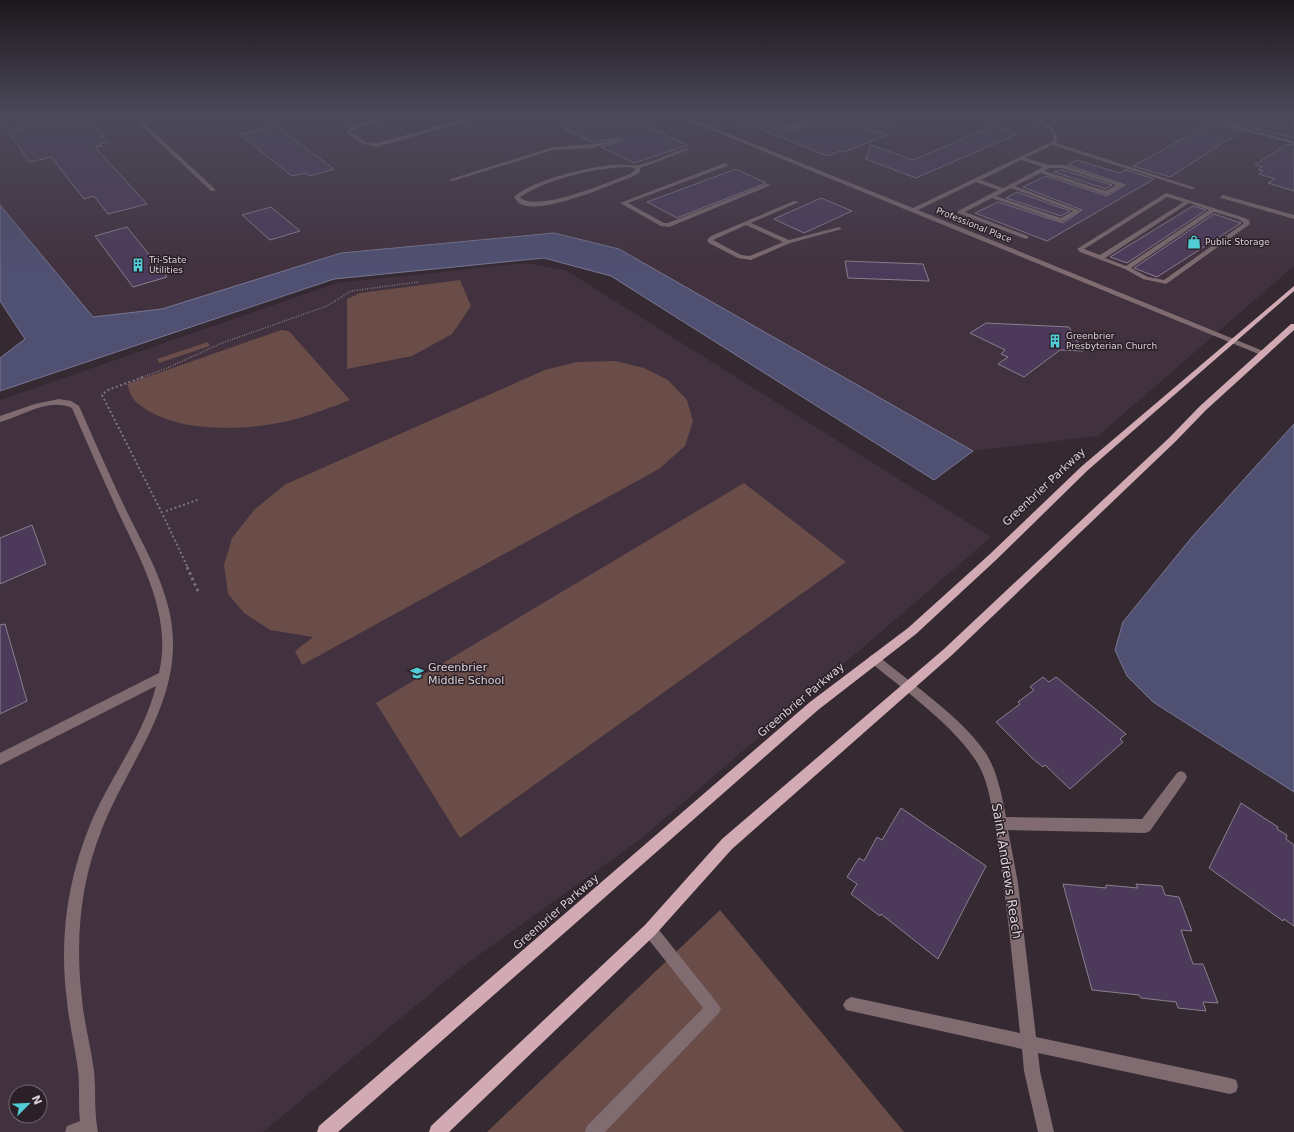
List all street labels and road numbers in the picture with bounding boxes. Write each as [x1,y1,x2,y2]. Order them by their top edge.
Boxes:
street label: Professional Place [935,205,1014,245]
street label: Greenbrier Parkway [1000,445,1089,529]
street label: Greenbrier Parkway [755,660,847,740]
street label: Saint Andrews Reach [989,802,1025,940]
street label: Greenbrier Parkway [511,871,602,953]

